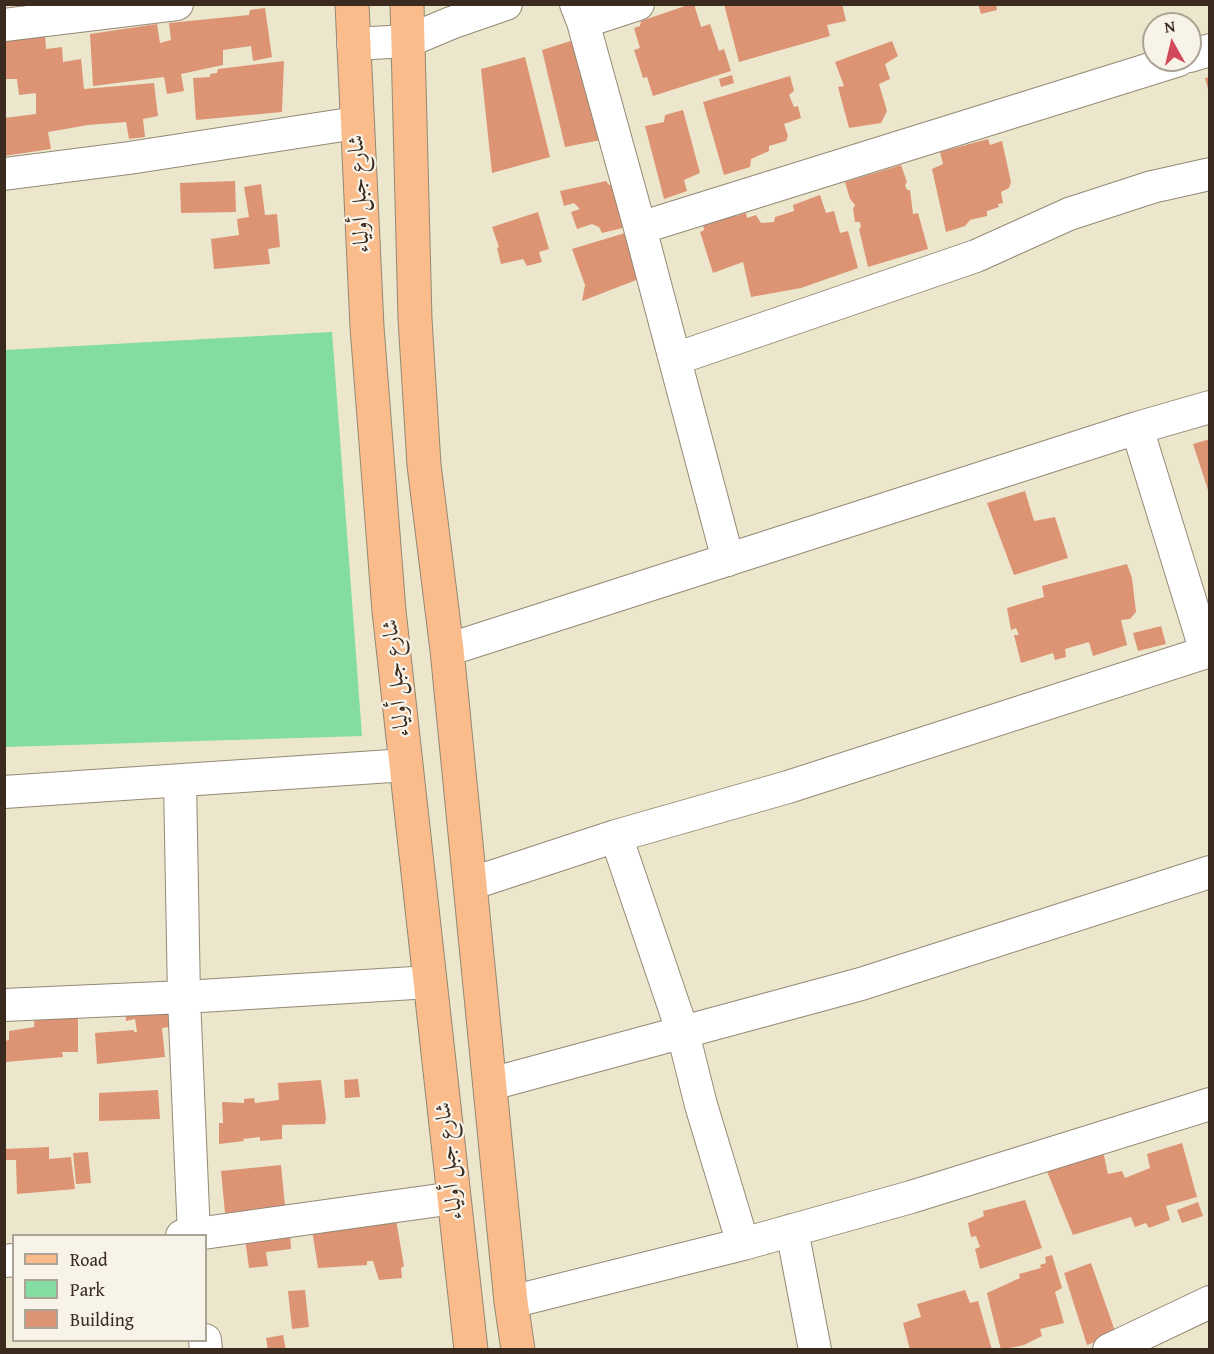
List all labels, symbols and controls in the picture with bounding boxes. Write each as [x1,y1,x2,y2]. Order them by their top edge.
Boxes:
north arrow [1142,12,1202,72]
text: N [1163,14,1177,39]
street label: شارع جبل أولياء [344,134,376,254]
street label: شارع جبل أولياء [378,618,416,738]
street label: شارع جبل أولياء [431,1101,469,1221]
legend [12,1234,207,1342]
text: Road [70,1246,108,1273]
text: Park [70,1276,105,1303]
text: Building [70,1306,134,1333]

